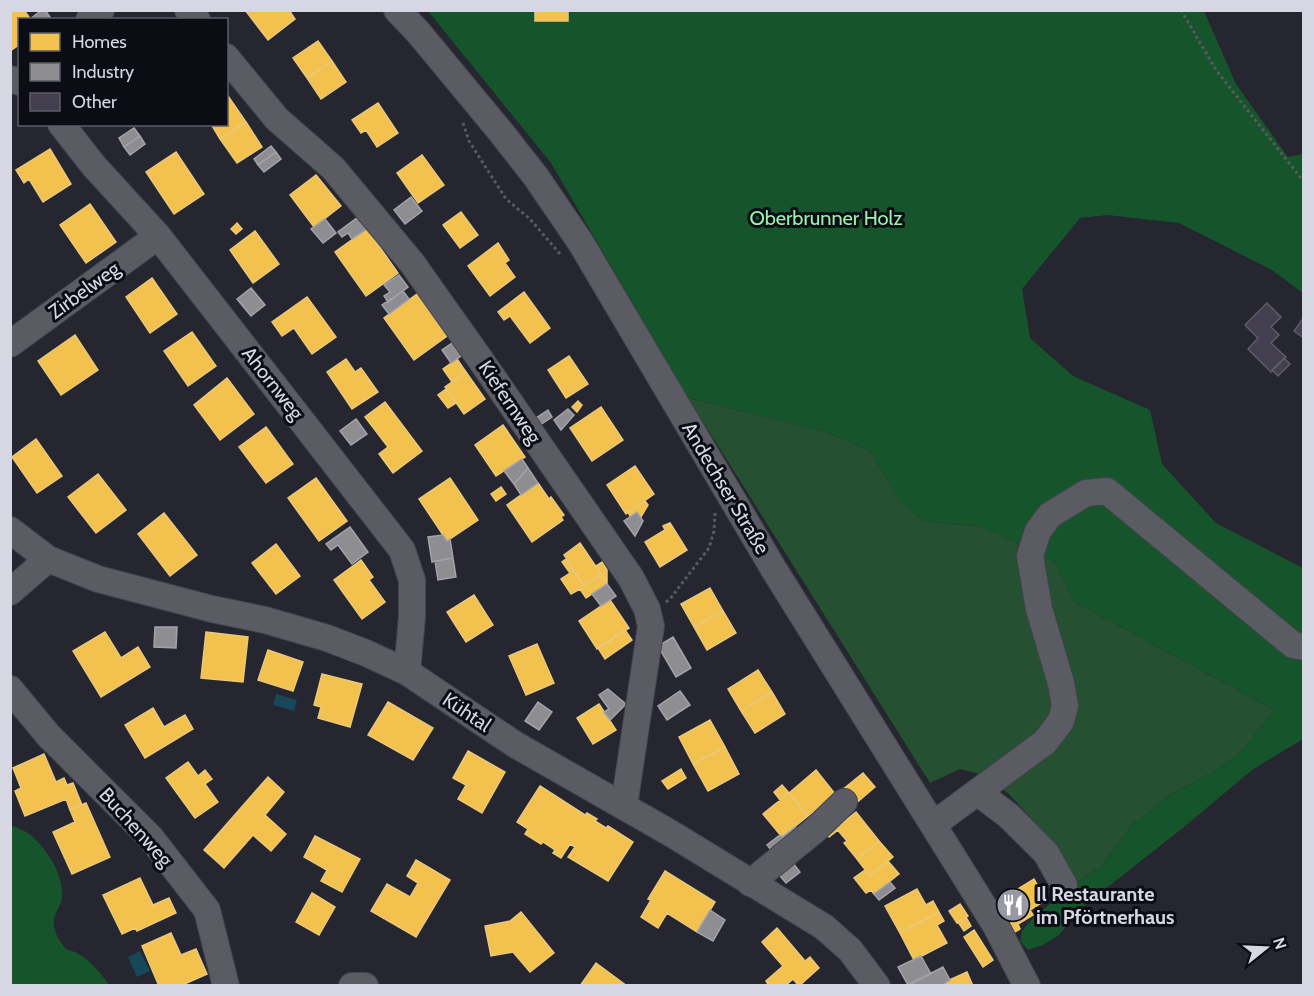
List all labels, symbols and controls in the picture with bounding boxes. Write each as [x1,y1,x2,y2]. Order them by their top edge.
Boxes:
legend [18,18,228,126]
text: Homes [72,31,127,53]
text: Industry [72,61,134,83]
text: Other [72,91,117,113]
park label: Oberbrunner Holz [749,206,903,230]
street label: Zirbelweg [44,256,125,324]
street label: Ahornweg [237,342,310,425]
street label: Kiefernweg [474,356,547,449]
street label: Andechser Straße [677,418,775,558]
street label: Kühtal [438,687,496,737]
street label: Buchenweg [94,783,178,872]
place label: Il Restaurante im Pförtnerhaus [1036,882,1175,929]
restaurant icon: Il Restaurante im Pförtnerhaus [995,887,1031,923]
north arrow [1236,918,1296,978]
text: N [1269,935,1291,952]

